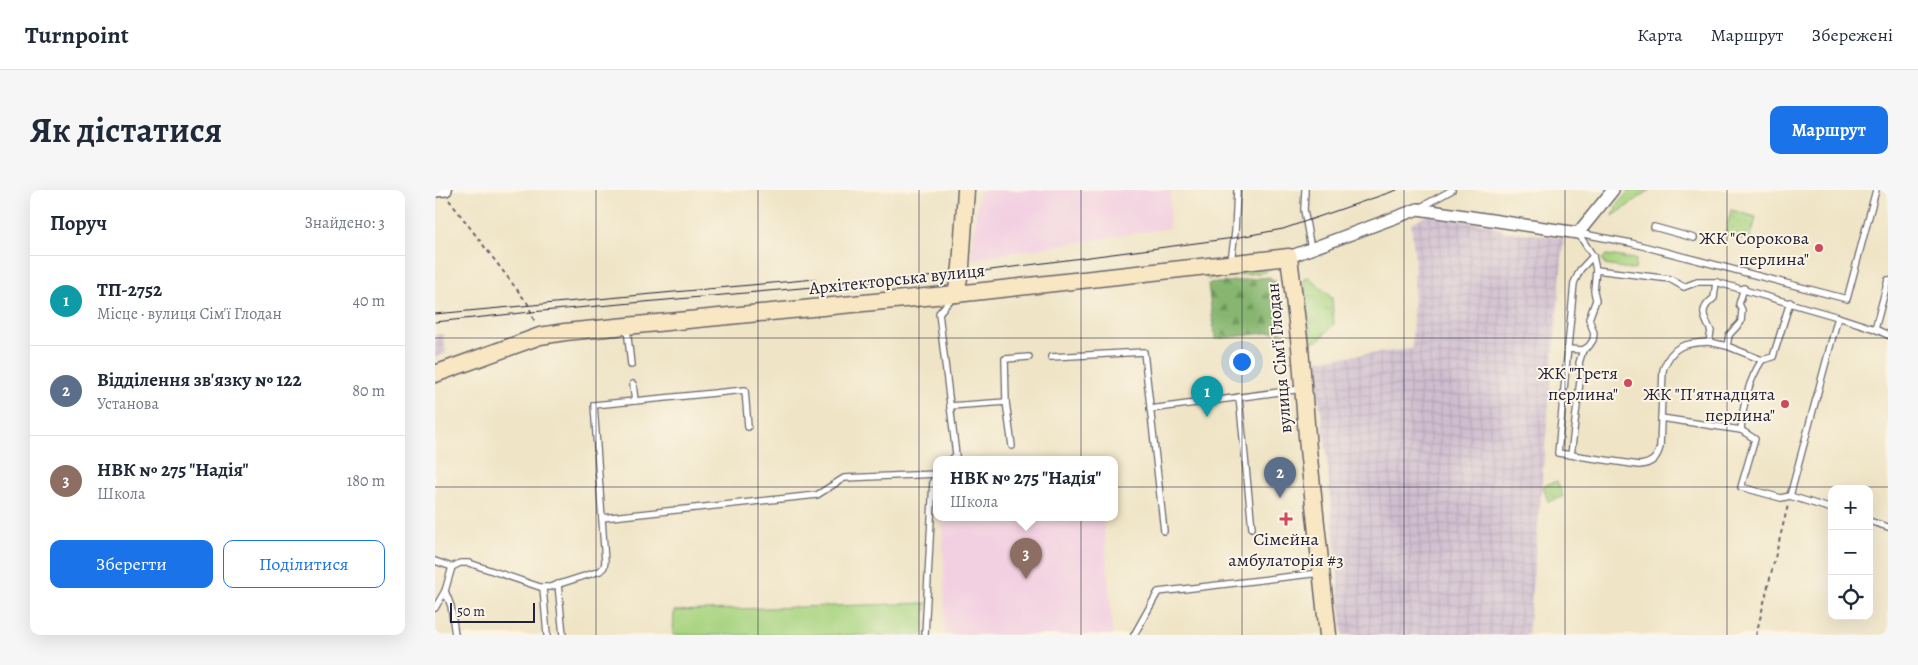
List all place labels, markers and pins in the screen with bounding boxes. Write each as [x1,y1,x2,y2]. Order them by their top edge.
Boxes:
place label: ЖК "Сорокова перлина" [1699,226,1810,271]
marker: ЖК "Сорокова перлина" [1813,242,1825,254]
place label: ЖК "Третя перлина" [1538,361,1618,406]
pin: 1 [1191,376,1223,417]
marker: ЖК "Третя перлина" [1622,377,1634,389]
place label: ЖК "П'ятнадцята перлина" [1643,382,1776,427]
marker: ЖК "П'ятнадцята перлина" [1779,398,1791,410]
pin: 2 [1264,457,1296,498]
marker: Сімейна амбулаторія #3 [1279,512,1293,526]
place label: Сімейна амбулаторія #3 [1228,527,1344,572]
pin: 3 [1010,538,1042,579]

